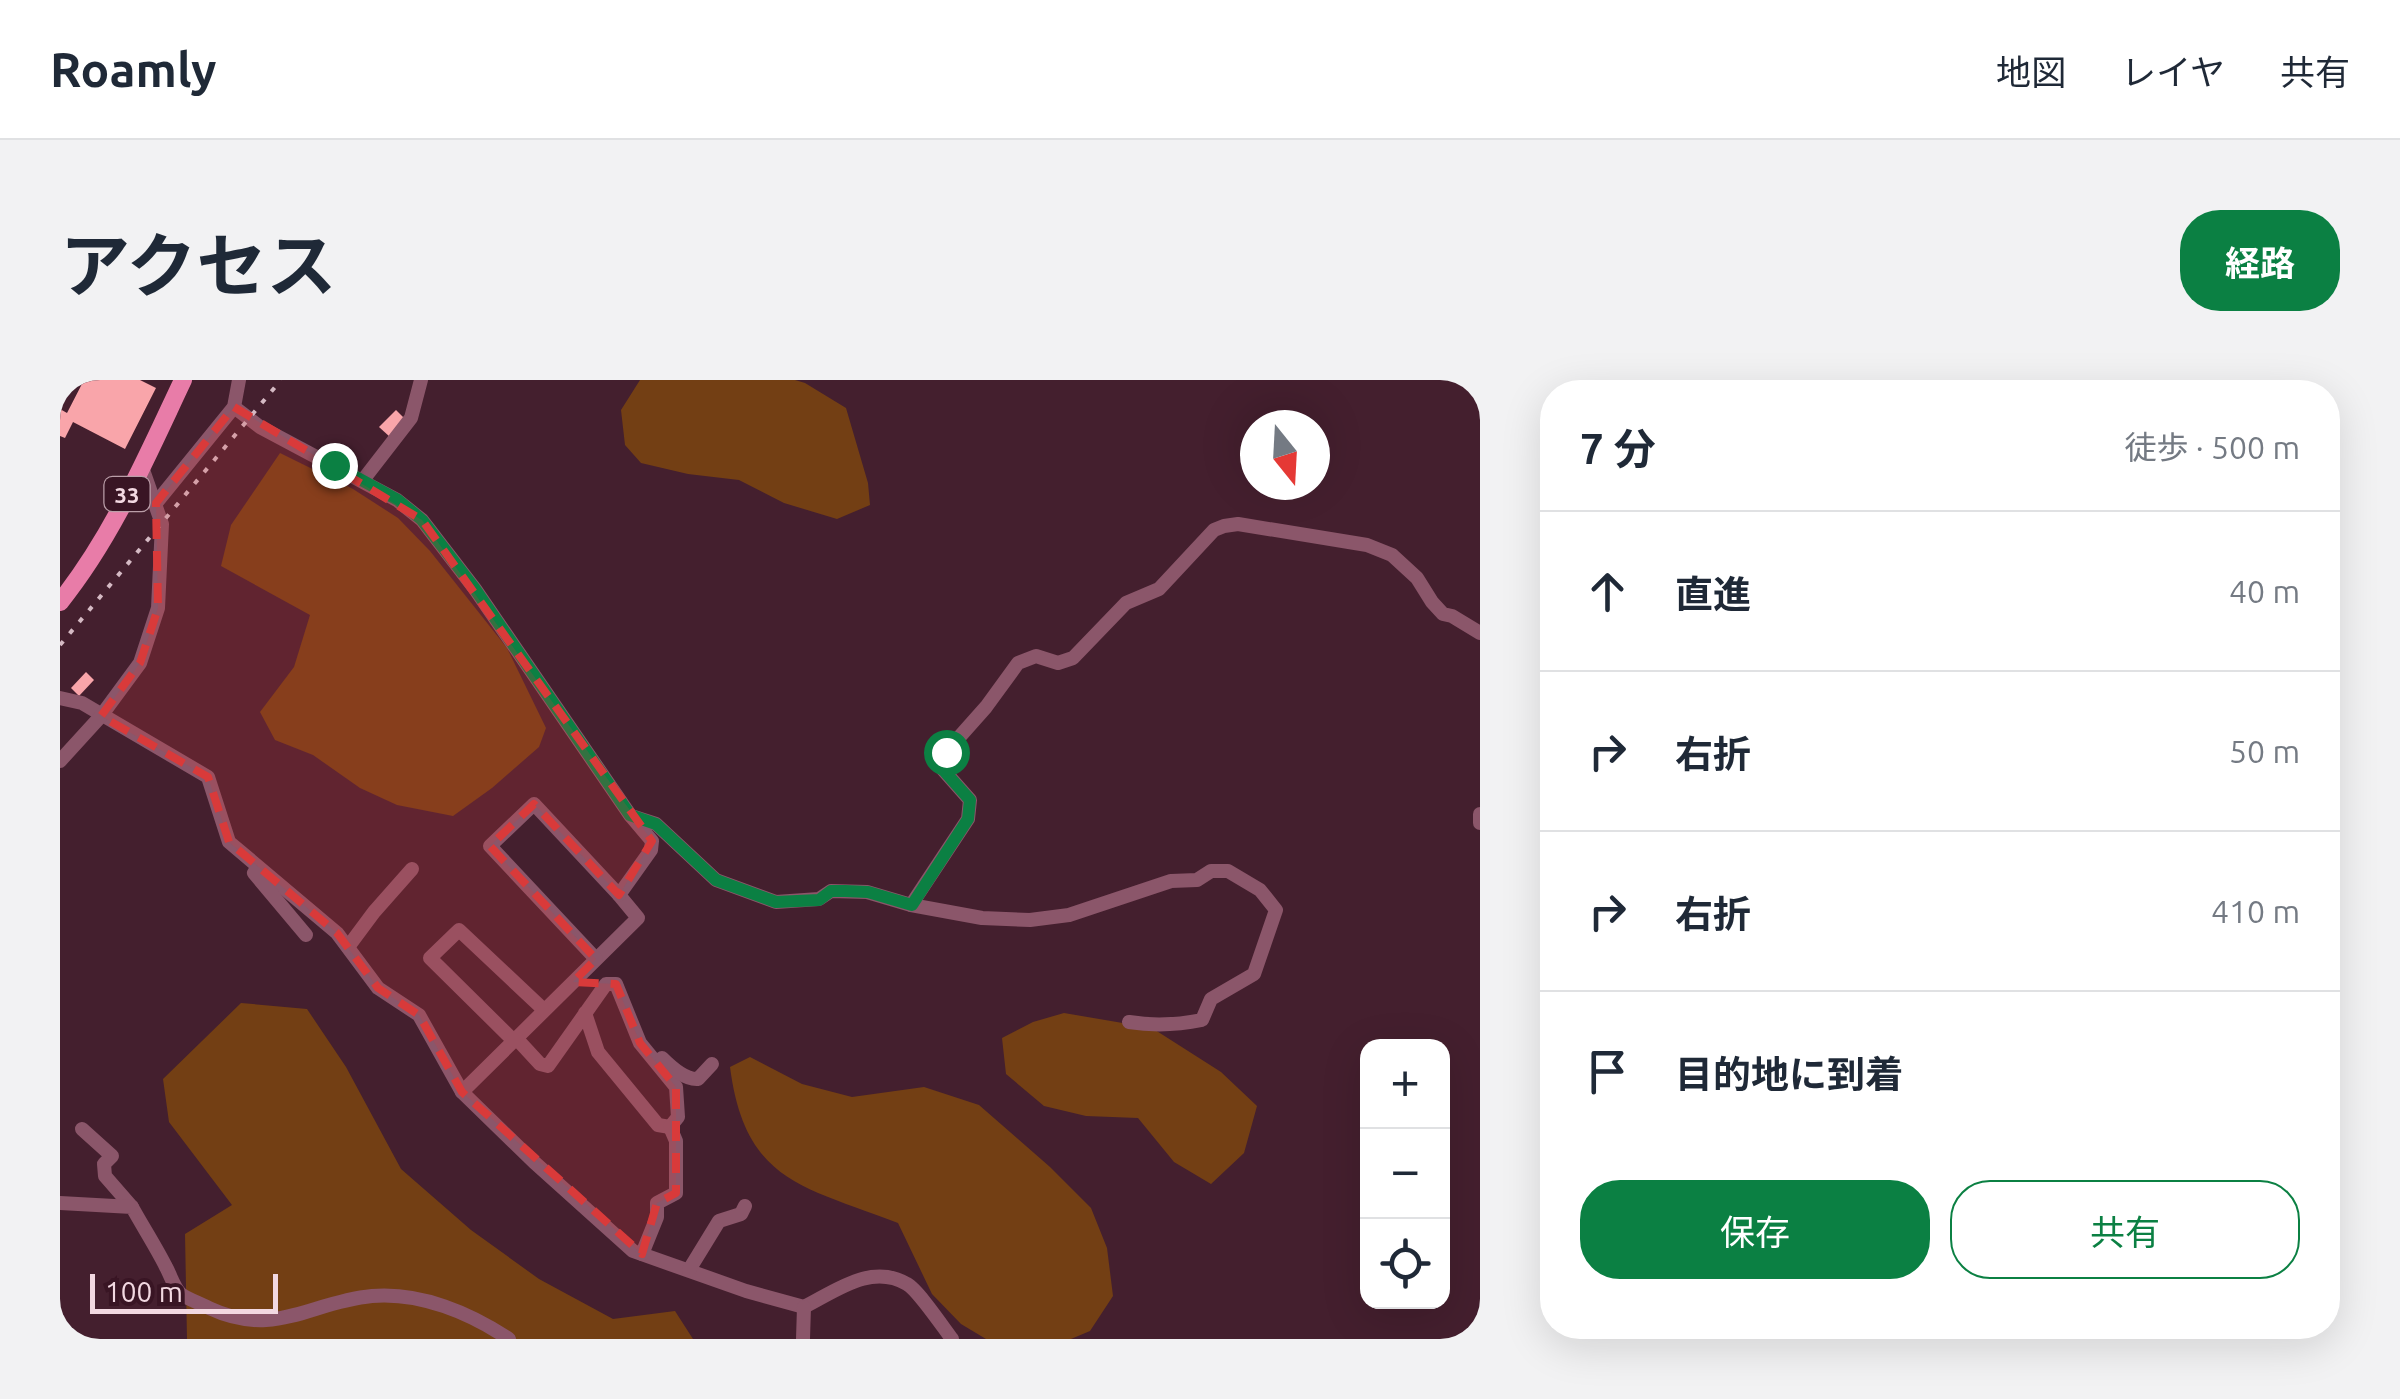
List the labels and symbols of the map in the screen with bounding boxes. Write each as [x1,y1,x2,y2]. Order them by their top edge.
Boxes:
north arrow [1240,410,1330,500]
route end [312,443,358,489]
road number: 33 [104,477,150,511]
route start [924,730,970,776]
scale bar [90,1269,278,1314]

